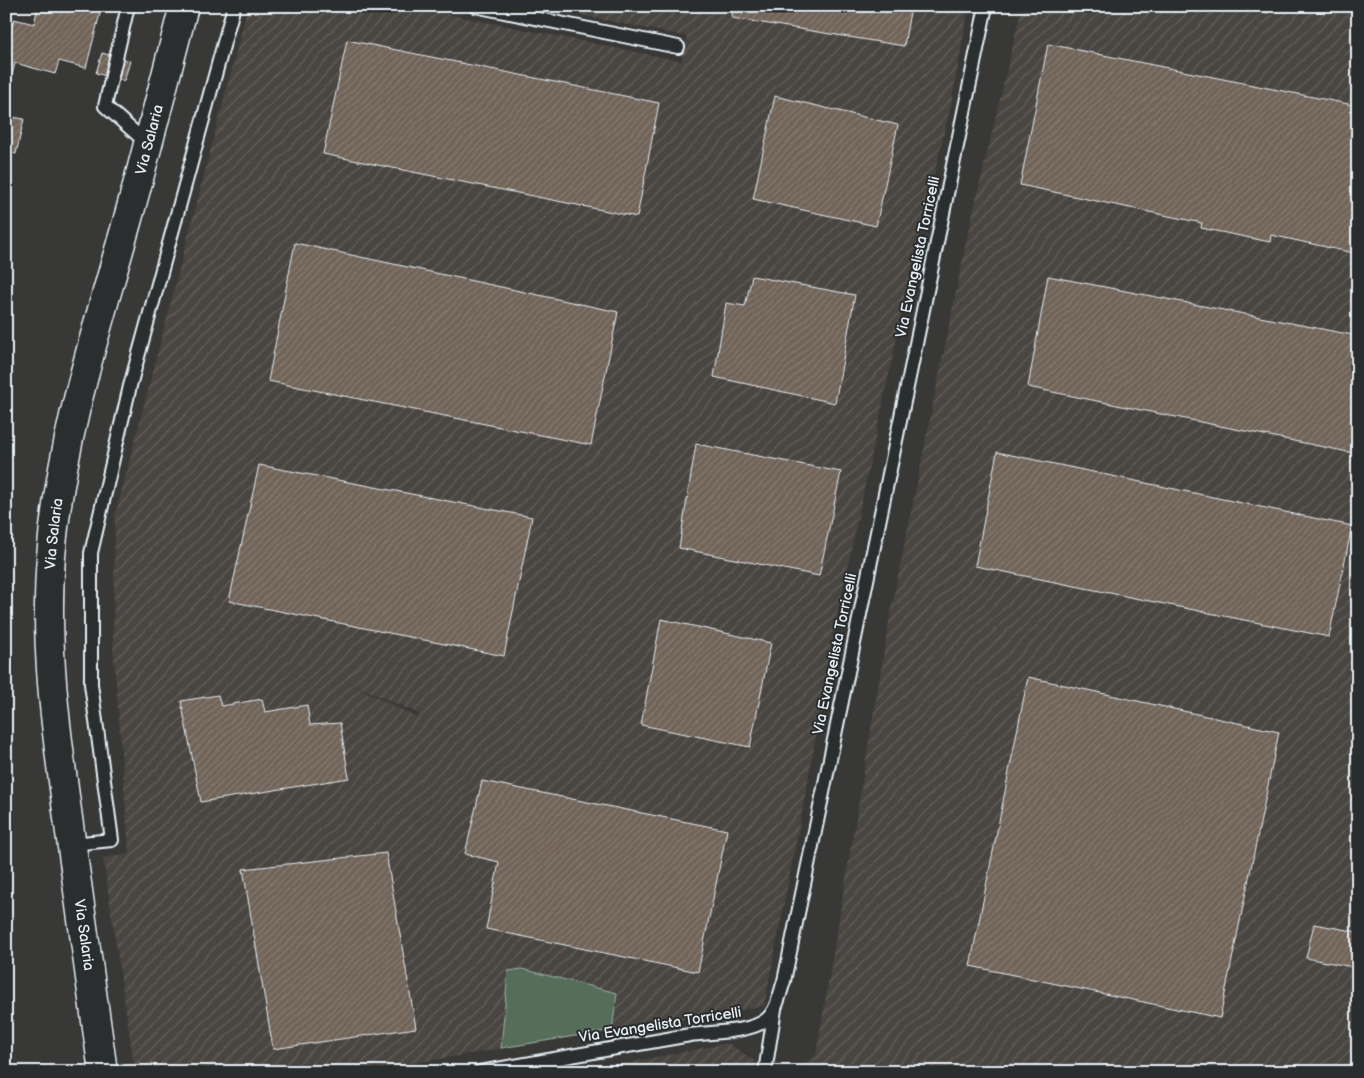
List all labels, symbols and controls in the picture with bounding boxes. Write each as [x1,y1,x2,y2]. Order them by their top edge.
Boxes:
street label: Via Salaria [131,102,168,177]
street label: Via Evangelista Torricelli [892,174,944,340]
street label: Via Salaria [41,497,67,570]
street label: Via Evangelista Torricelli [809,571,861,737]
street label: Via Salaria [70,898,98,972]
street label: Via Evangelista Torricelli [577,1003,743,1047]

